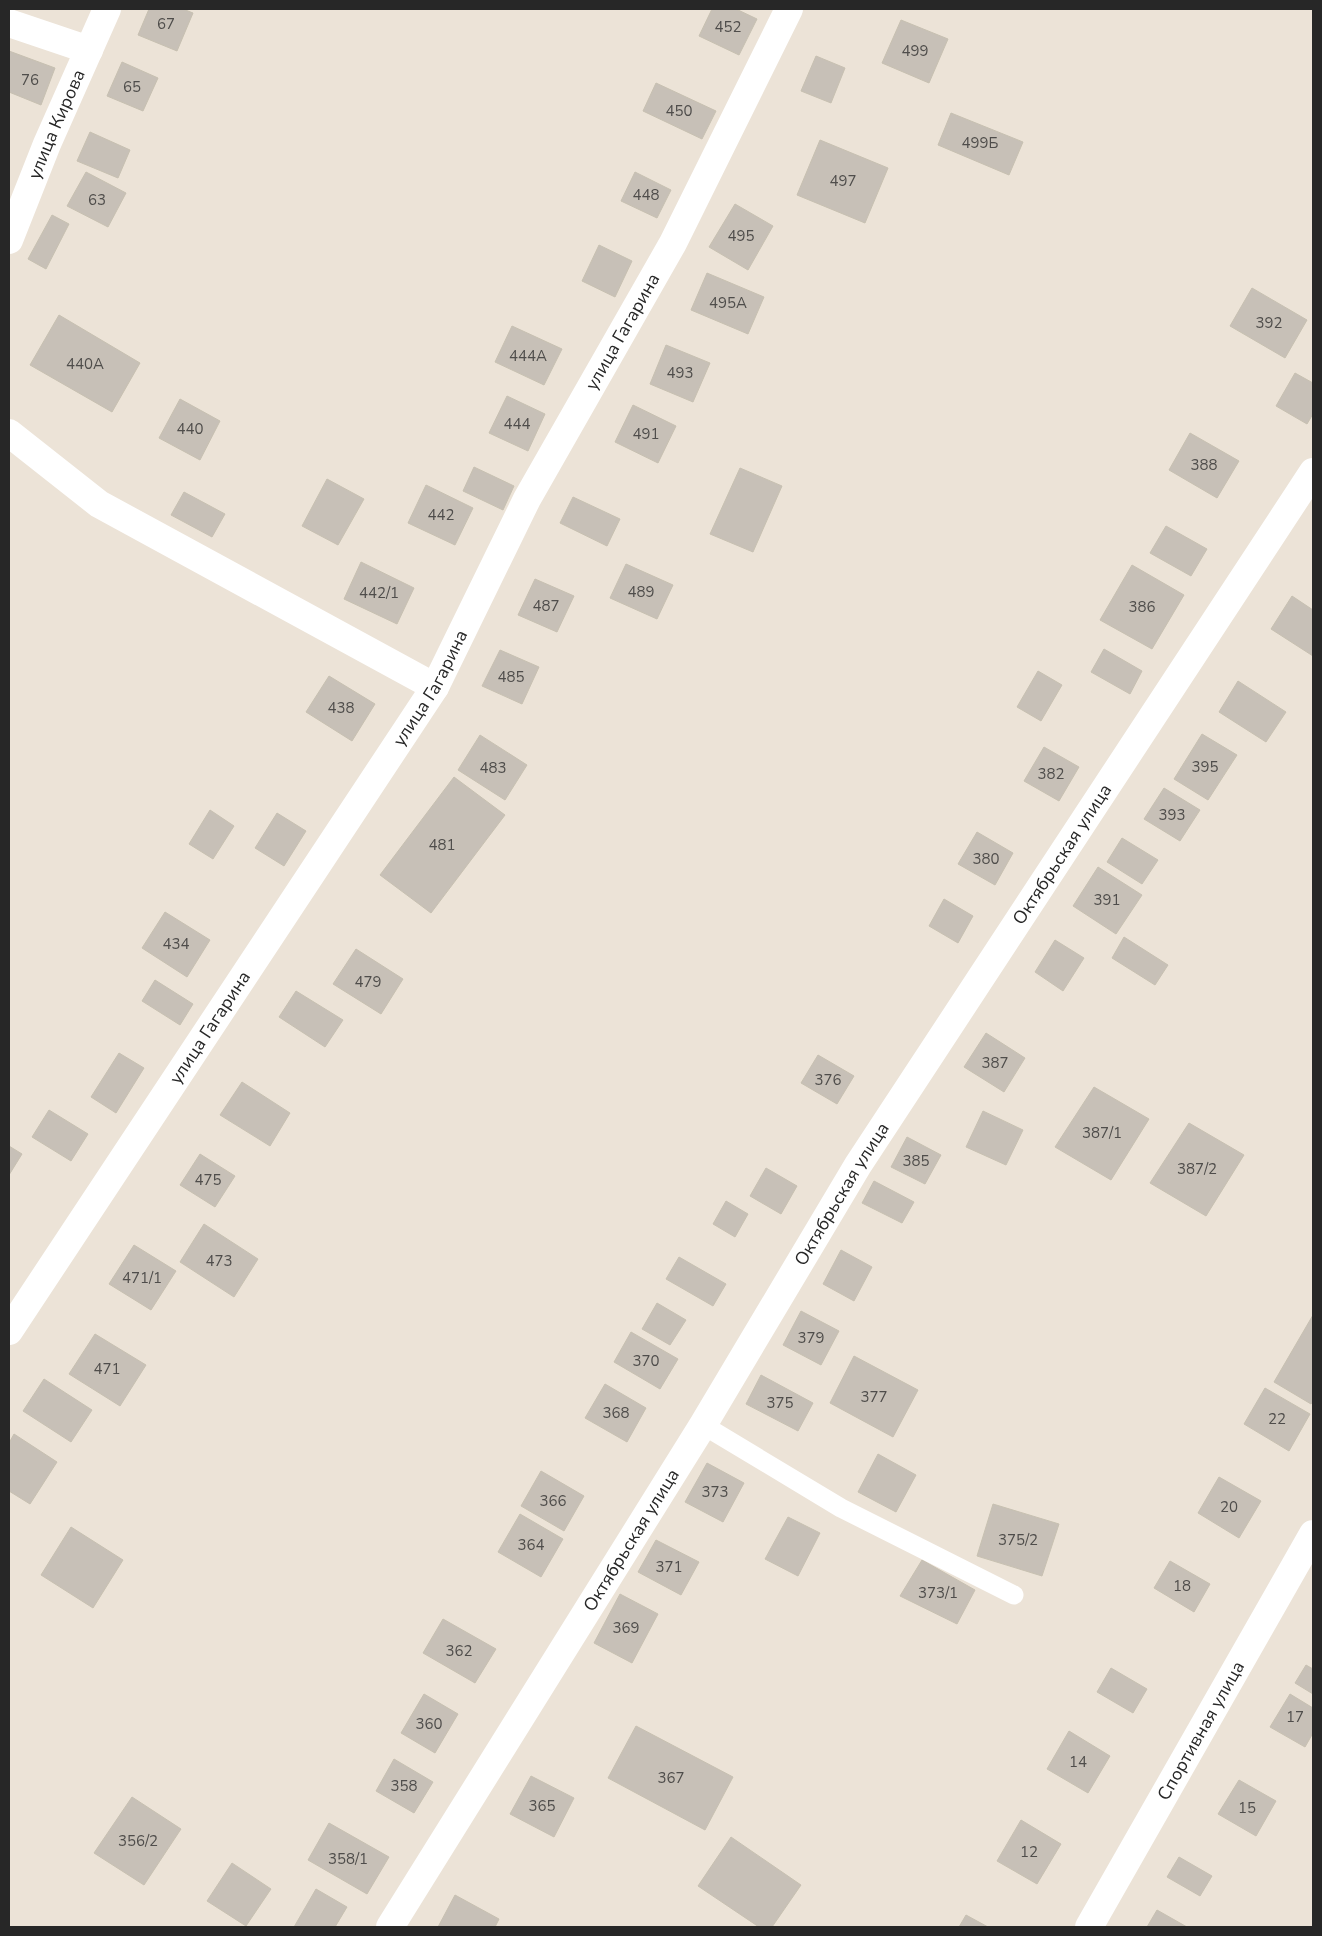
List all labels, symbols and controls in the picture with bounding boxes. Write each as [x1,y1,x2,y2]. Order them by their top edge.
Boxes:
house number: 67 [157,14,175,34]
house number: 452 [714,17,742,37]
house number: 499 [901,41,929,61]
street label: улица Кирова [22,66,91,183]
house number: 76 [21,70,39,90]
house number: 65 [123,77,141,97]
house number: 450 [665,101,693,121]
house number: 499Б [962,133,999,153]
house number: 497 [829,171,857,191]
house number: 448 [632,185,660,205]
house number: 63 [88,190,106,210]
house number: 495 [727,226,755,246]
street label: улица Гагарина [580,269,665,395]
house number: 495А [709,293,747,313]
house number: 392 [1255,313,1283,333]
house number: 444А [509,346,547,366]
house number: 440А [66,354,104,374]
house number: 493 [666,363,694,383]
house number: 444 [503,414,531,434]
house number: 440 [176,419,204,439]
house number: 491 [632,424,660,444]
house number: 388 [1190,455,1218,475]
house number: 442 [427,505,455,525]
house number: 489 [627,582,655,602]
house number: 442/1 [359,583,399,603]
house number: 487 [532,596,560,616]
house number: 386 [1128,597,1156,617]
street label: улица Гагарина [387,626,473,751]
house number: 485 [497,667,525,687]
house number: 438 [327,698,355,718]
house number: 395 [1191,757,1219,777]
house number: 483 [479,758,507,778]
house number: 382 [1037,764,1065,784]
street label: Октябрьская улица [1007,779,1117,929]
house number: 393 [1158,805,1186,825]
house number: 481 [428,835,456,855]
house number: 380 [972,849,1000,869]
house number: 391 [1093,890,1121,910]
house number: 434 [162,934,190,954]
street label: улица Гагарина [164,966,256,1089]
house number: 479 [354,972,382,992]
house number: 387 [981,1053,1009,1073]
house number: 376 [814,1070,842,1090]
street label: Октябрьская улица [789,1118,895,1270]
house number: 387/1 [1082,1123,1122,1143]
house number: 385 [902,1151,930,1171]
house number: 387/2 [1177,1159,1217,1179]
house number: 475 [194,1170,222,1190]
house number: 473 [205,1251,233,1271]
house number: 471/1 [122,1268,162,1288]
house number: 379 [797,1328,825,1348]
house number: 370 [632,1351,660,1371]
house number: 471 [93,1359,121,1379]
house number: 377 [860,1387,888,1407]
house number: 375 [766,1393,794,1413]
house number: 368 [602,1403,630,1423]
house number: 22 [1268,1409,1286,1429]
street label: Октябрьская улица [578,1464,685,1616]
house number: 373 [701,1482,729,1502]
house number: 366 [539,1491,567,1511]
house number: 20 [1220,1497,1238,1517]
house number: 375/2 [998,1530,1038,1550]
house number: 364 [517,1535,545,1555]
house number: 371 [655,1557,683,1577]
house number: 18 [1173,1576,1191,1596]
house number: 373/1 [918,1583,958,1603]
house number: 369 [612,1618,640,1638]
house number: 362 [445,1641,473,1661]
street label: Спортивная улица [1152,1657,1250,1805]
house number: 17 [1286,1707,1304,1727]
house number: 360 [415,1714,443,1734]
house number: 14 [1069,1752,1087,1772]
house number: 367 [657,1768,685,1788]
house number: 358 [390,1776,418,1796]
house number: 365 [528,1796,556,1816]
house number: 15 [1238,1798,1256,1818]
house number: 356/2 [118,1831,158,1851]
house number: 12 [1020,1842,1038,1862]
house number: 358/1 [328,1849,368,1869]

